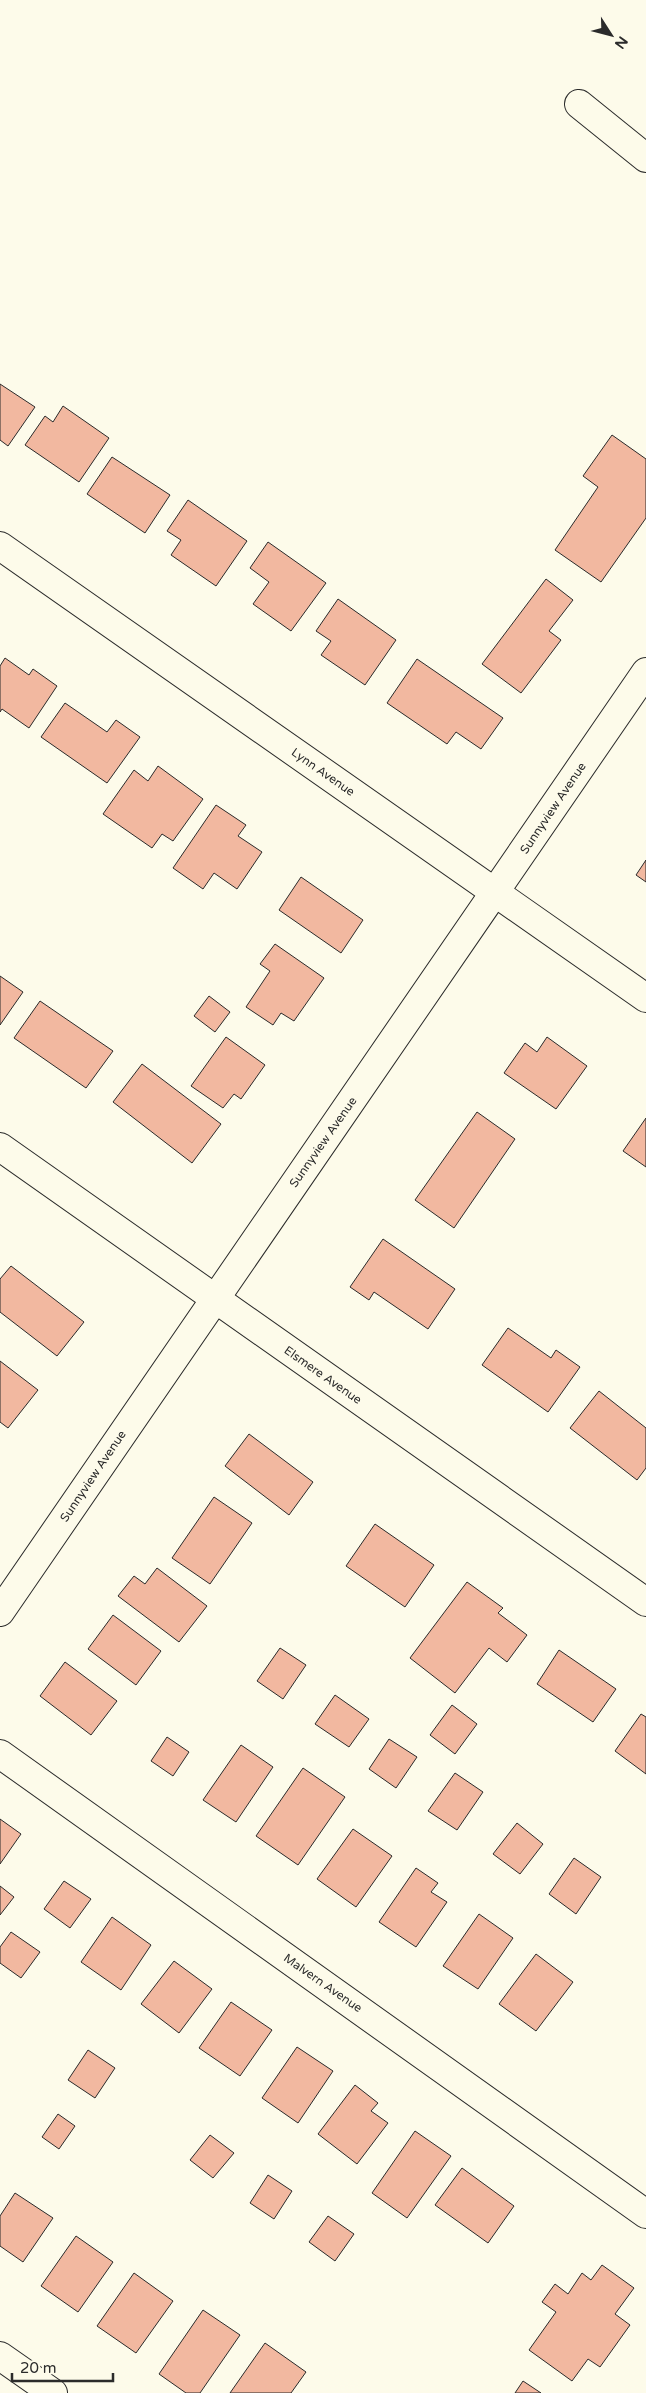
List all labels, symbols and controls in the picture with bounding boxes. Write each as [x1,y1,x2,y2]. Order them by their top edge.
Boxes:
north arrow [586,10,636,60]
text: N [611,33,631,52]
street label: Lynn Avenue [289,745,358,799]
street label: Sunnyview Avenue [517,759,589,856]
street label: Sunnyview Avenue [287,1094,360,1190]
street label: Elsmere Avenue [282,1343,365,1407]
street label: Sunnyview Avenue [57,1427,129,1524]
street label: Malvern Avenue [281,1951,365,2015]
scale bar [12,2350,114,2382]
text: 20 m [20,2359,57,2377]

